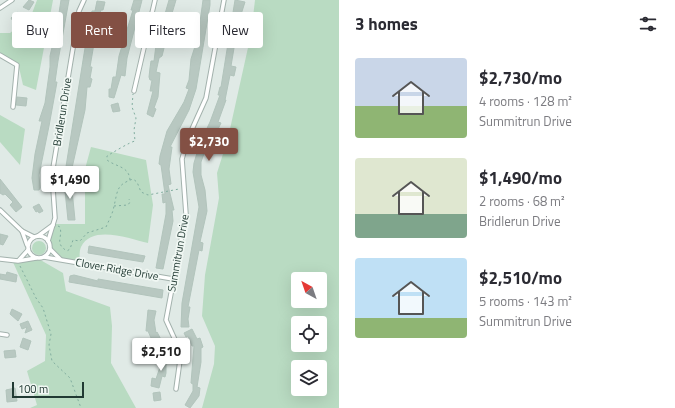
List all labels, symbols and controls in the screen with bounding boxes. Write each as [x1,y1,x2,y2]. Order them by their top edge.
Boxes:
text: 3 homes [355,11,418,37]
chip: Buy [12,12,63,48]
chip: Rent [71,12,127,48]
chip: Filters [135,12,200,48]
chip: New [208,12,263,48]
icon: filters [637,13,659,35]
text: $2,730/mo [479,65,562,91]
icon: home [387,74,435,122]
street label: Bridlerun Drive [49,76,75,147]
text: 4 rooms · 128 m² [479,91,572,111]
text: Summitrun Drive [479,111,572,131]
pin: $2,730 [176,128,242,162]
text: $2,730 [189,131,229,151]
text: $1,490/mo [479,165,562,191]
pin: $1,490 [37,166,103,200]
text: $1,490 [50,169,90,189]
icon: home [387,174,435,222]
text: 2 rooms · 68 m² [479,191,565,211]
text: Bridlerun Drive [479,211,560,231]
street label: Summitrun Drive [163,213,193,293]
street label: Clover Ridge Drive [74,254,160,284]
text: $2,510/mo [479,265,562,291]
north arrow [291,272,327,308]
map controls [291,272,327,396]
icon: home [387,274,435,322]
text: 5 rooms · 143 m² [479,291,572,311]
text: Summitrun Drive [479,311,572,331]
button: locate [291,316,327,352]
pin: $2,510 [128,338,194,372]
text: $2,510 [141,341,181,361]
button: layers [291,360,327,396]
scale bar [12,380,84,399]
text: 100 m [18,381,48,397]

